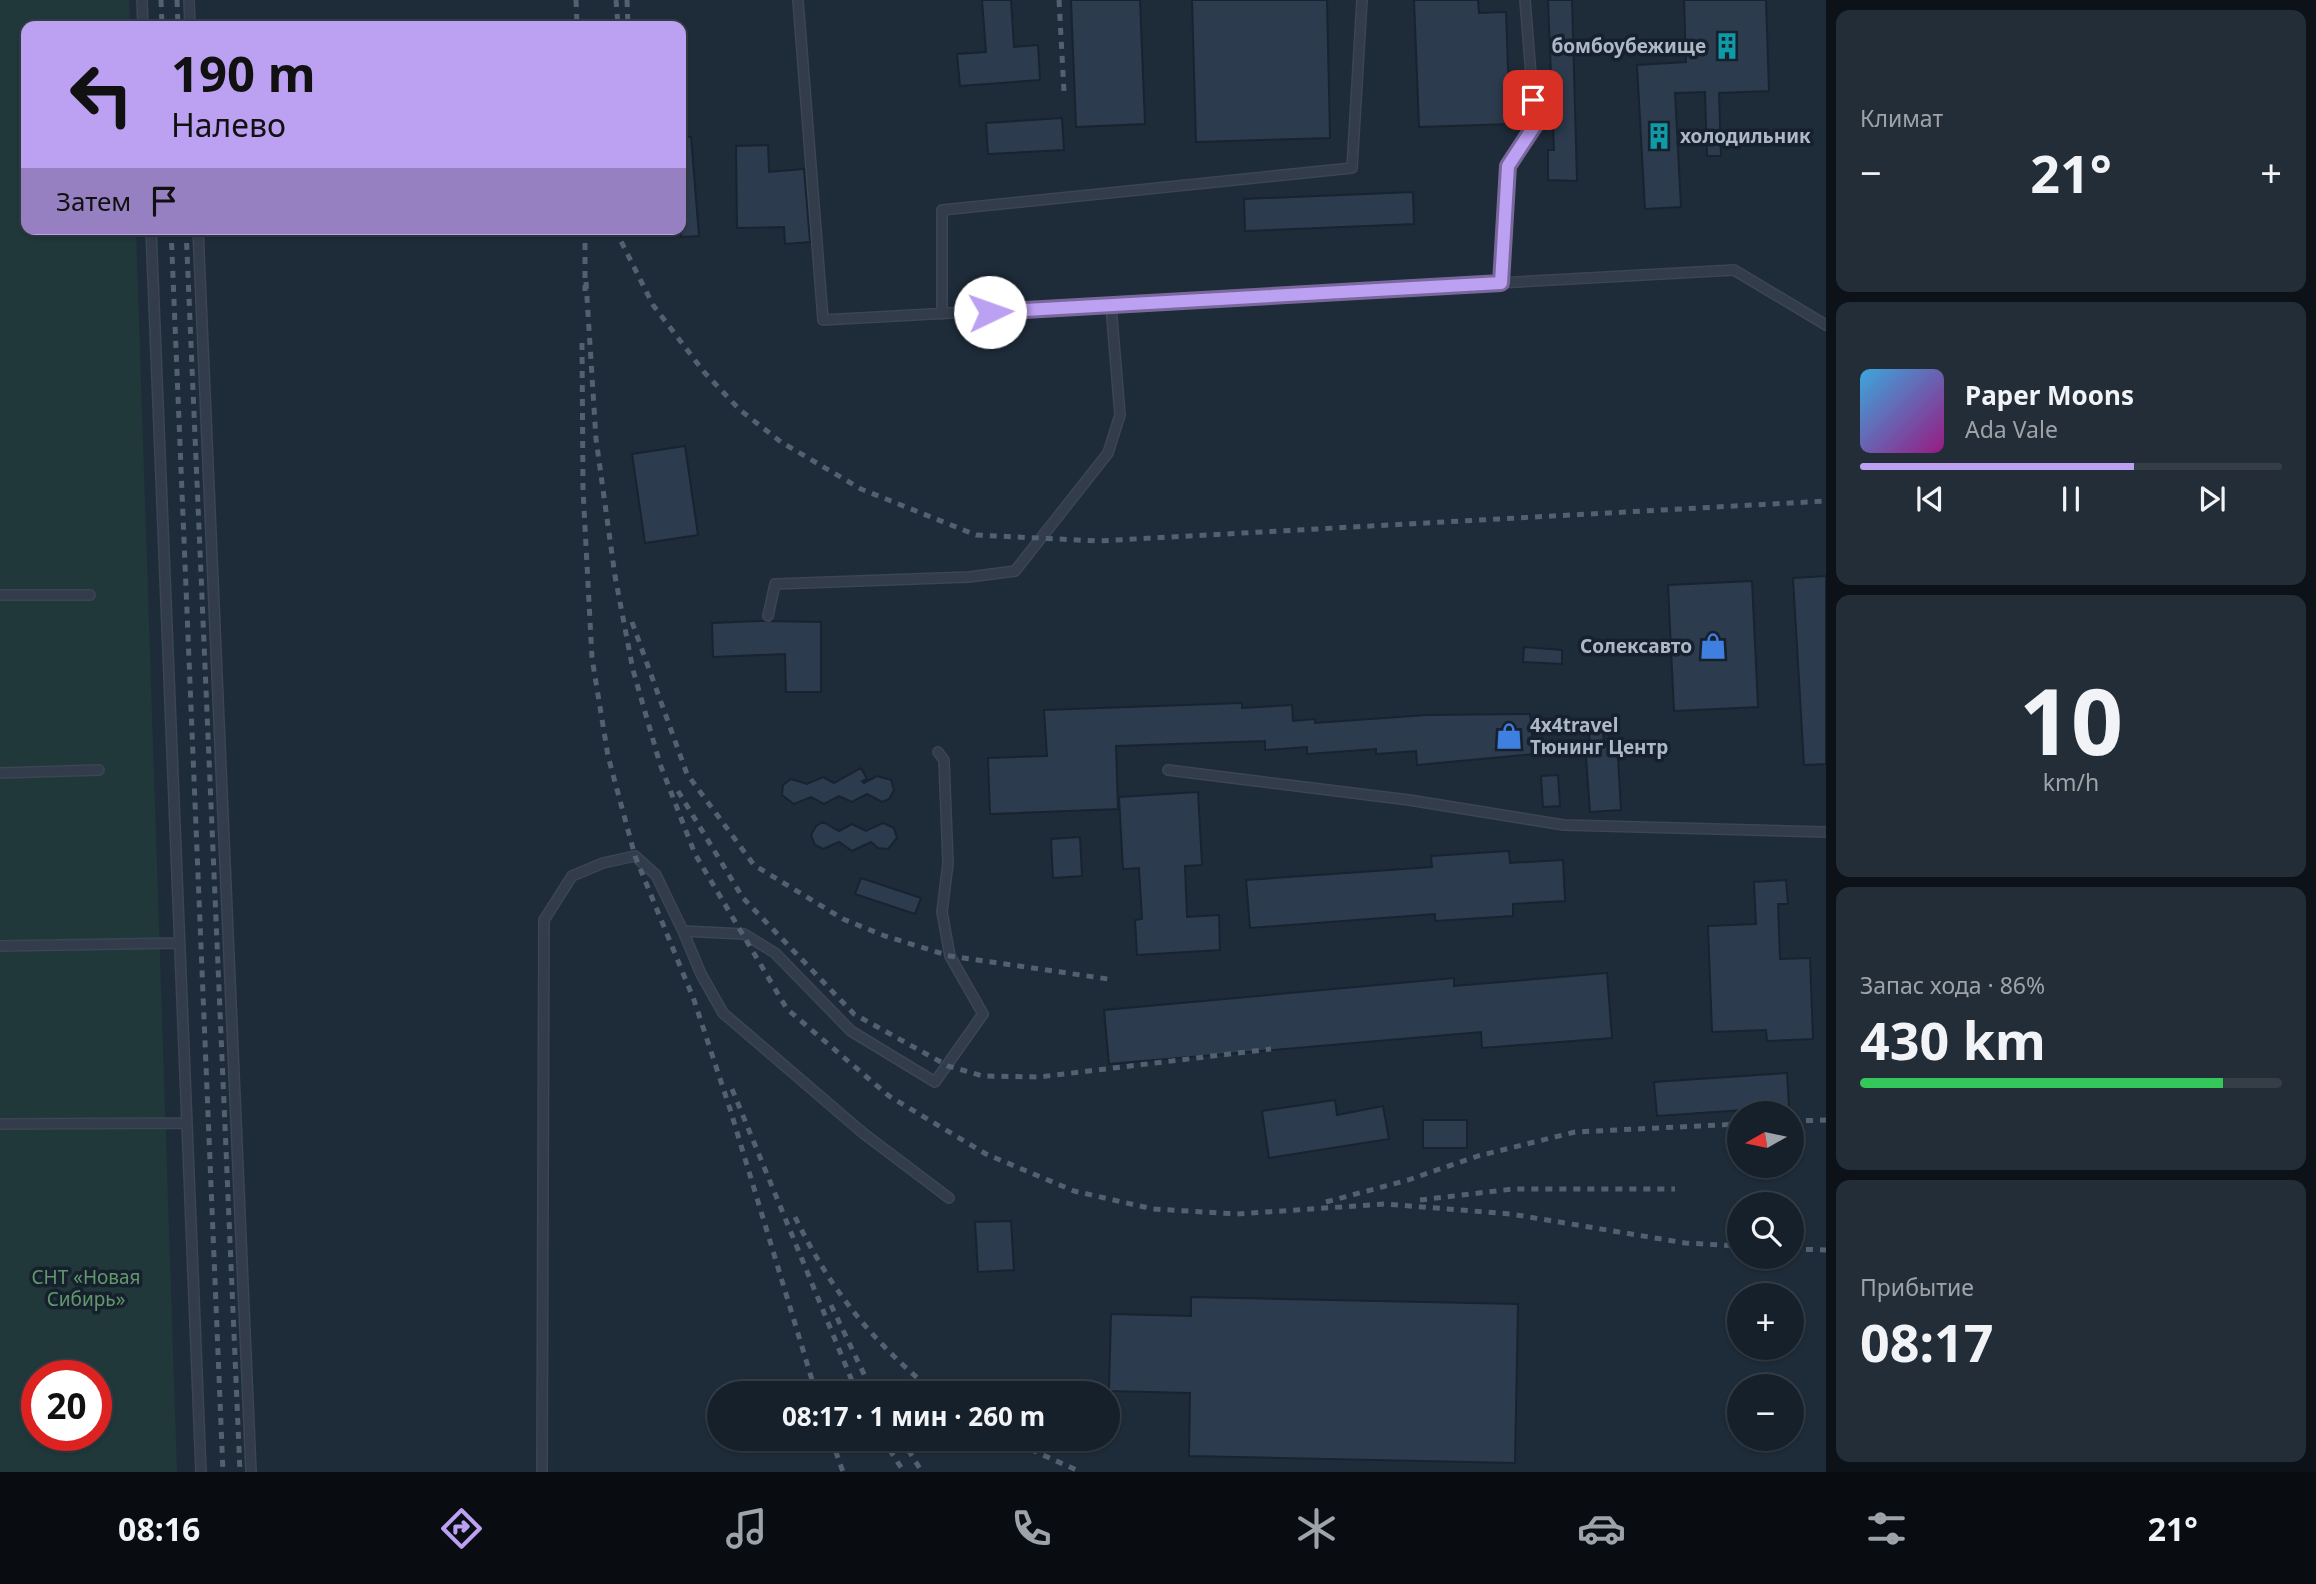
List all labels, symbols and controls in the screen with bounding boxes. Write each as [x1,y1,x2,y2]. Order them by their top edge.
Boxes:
building icon: бомбоубежище [1712,31,1742,61]
place label: бомбоубежище [1551,33,1706,59]
text: 190 m [171,40,316,106]
icon: left [56,49,147,140]
pin [1503,70,1563,130]
icon: arrive [1514,81,1552,119]
text: Климат [1860,102,1943,134]
text: Налево [171,103,286,146]
building icon: холодильник [1644,121,1674,151]
place label: холодильник [1680,123,1811,149]
text: 21° [2030,137,2112,208]
text: − [1860,146,1882,198]
text: + [2260,146,2282,198]
icon: arrive [145,182,183,220]
text: Затем [56,183,131,219]
position arrow [953,275,1027,349]
text: Paper Moons [1965,377,2134,413]
text: Ada Vale [1965,413,2058,445]
icon: previous [1911,480,1949,518]
icon: pause [2052,480,2090,518]
icon: next [2193,480,2231,518]
shop icon: Солексавто [1698,631,1728,661]
place label: Солексавто [1580,633,1692,659]
text: 10 [2019,658,2123,782]
place label: 4x4travel Тюнинг Центр [1530,712,1668,760]
shop icon: 4x4travel Тюнинг Центр [1494,721,1524,751]
text: km/h [2043,766,2099,798]
text: Запас хода · 86% [1860,969,2045,1001]
text: 430 km [1860,1004,2046,1075]
north arrow [1727,1101,1804,1178]
map controls [1727,1101,1804,1451]
button: search [1727,1192,1804,1269]
park label: СНТ «Новая Сибирь» [31,1264,141,1312]
text: Прибытие [1860,1271,1974,1303]
button: + [1727,1283,1804,1360]
text: 08:17 [1860,1306,1994,1377]
speed limit sign: 20 [21,1360,112,1451]
button: − [1727,1374,1804,1451]
text: 08:17 · 1 мин · 260 m [782,1398,1045,1434]
icon: directions [437,1504,486,1553]
icon: music [722,1504,771,1553]
icon: phone [1007,1504,1056,1553]
icon: climate [1292,1504,1341,1553]
icon: car [1577,1504,1626,1553]
icon: filters [1862,1504,1911,1553]
text: 08:16 [118,1507,200,1550]
text: 21° [2148,1507,2198,1550]

